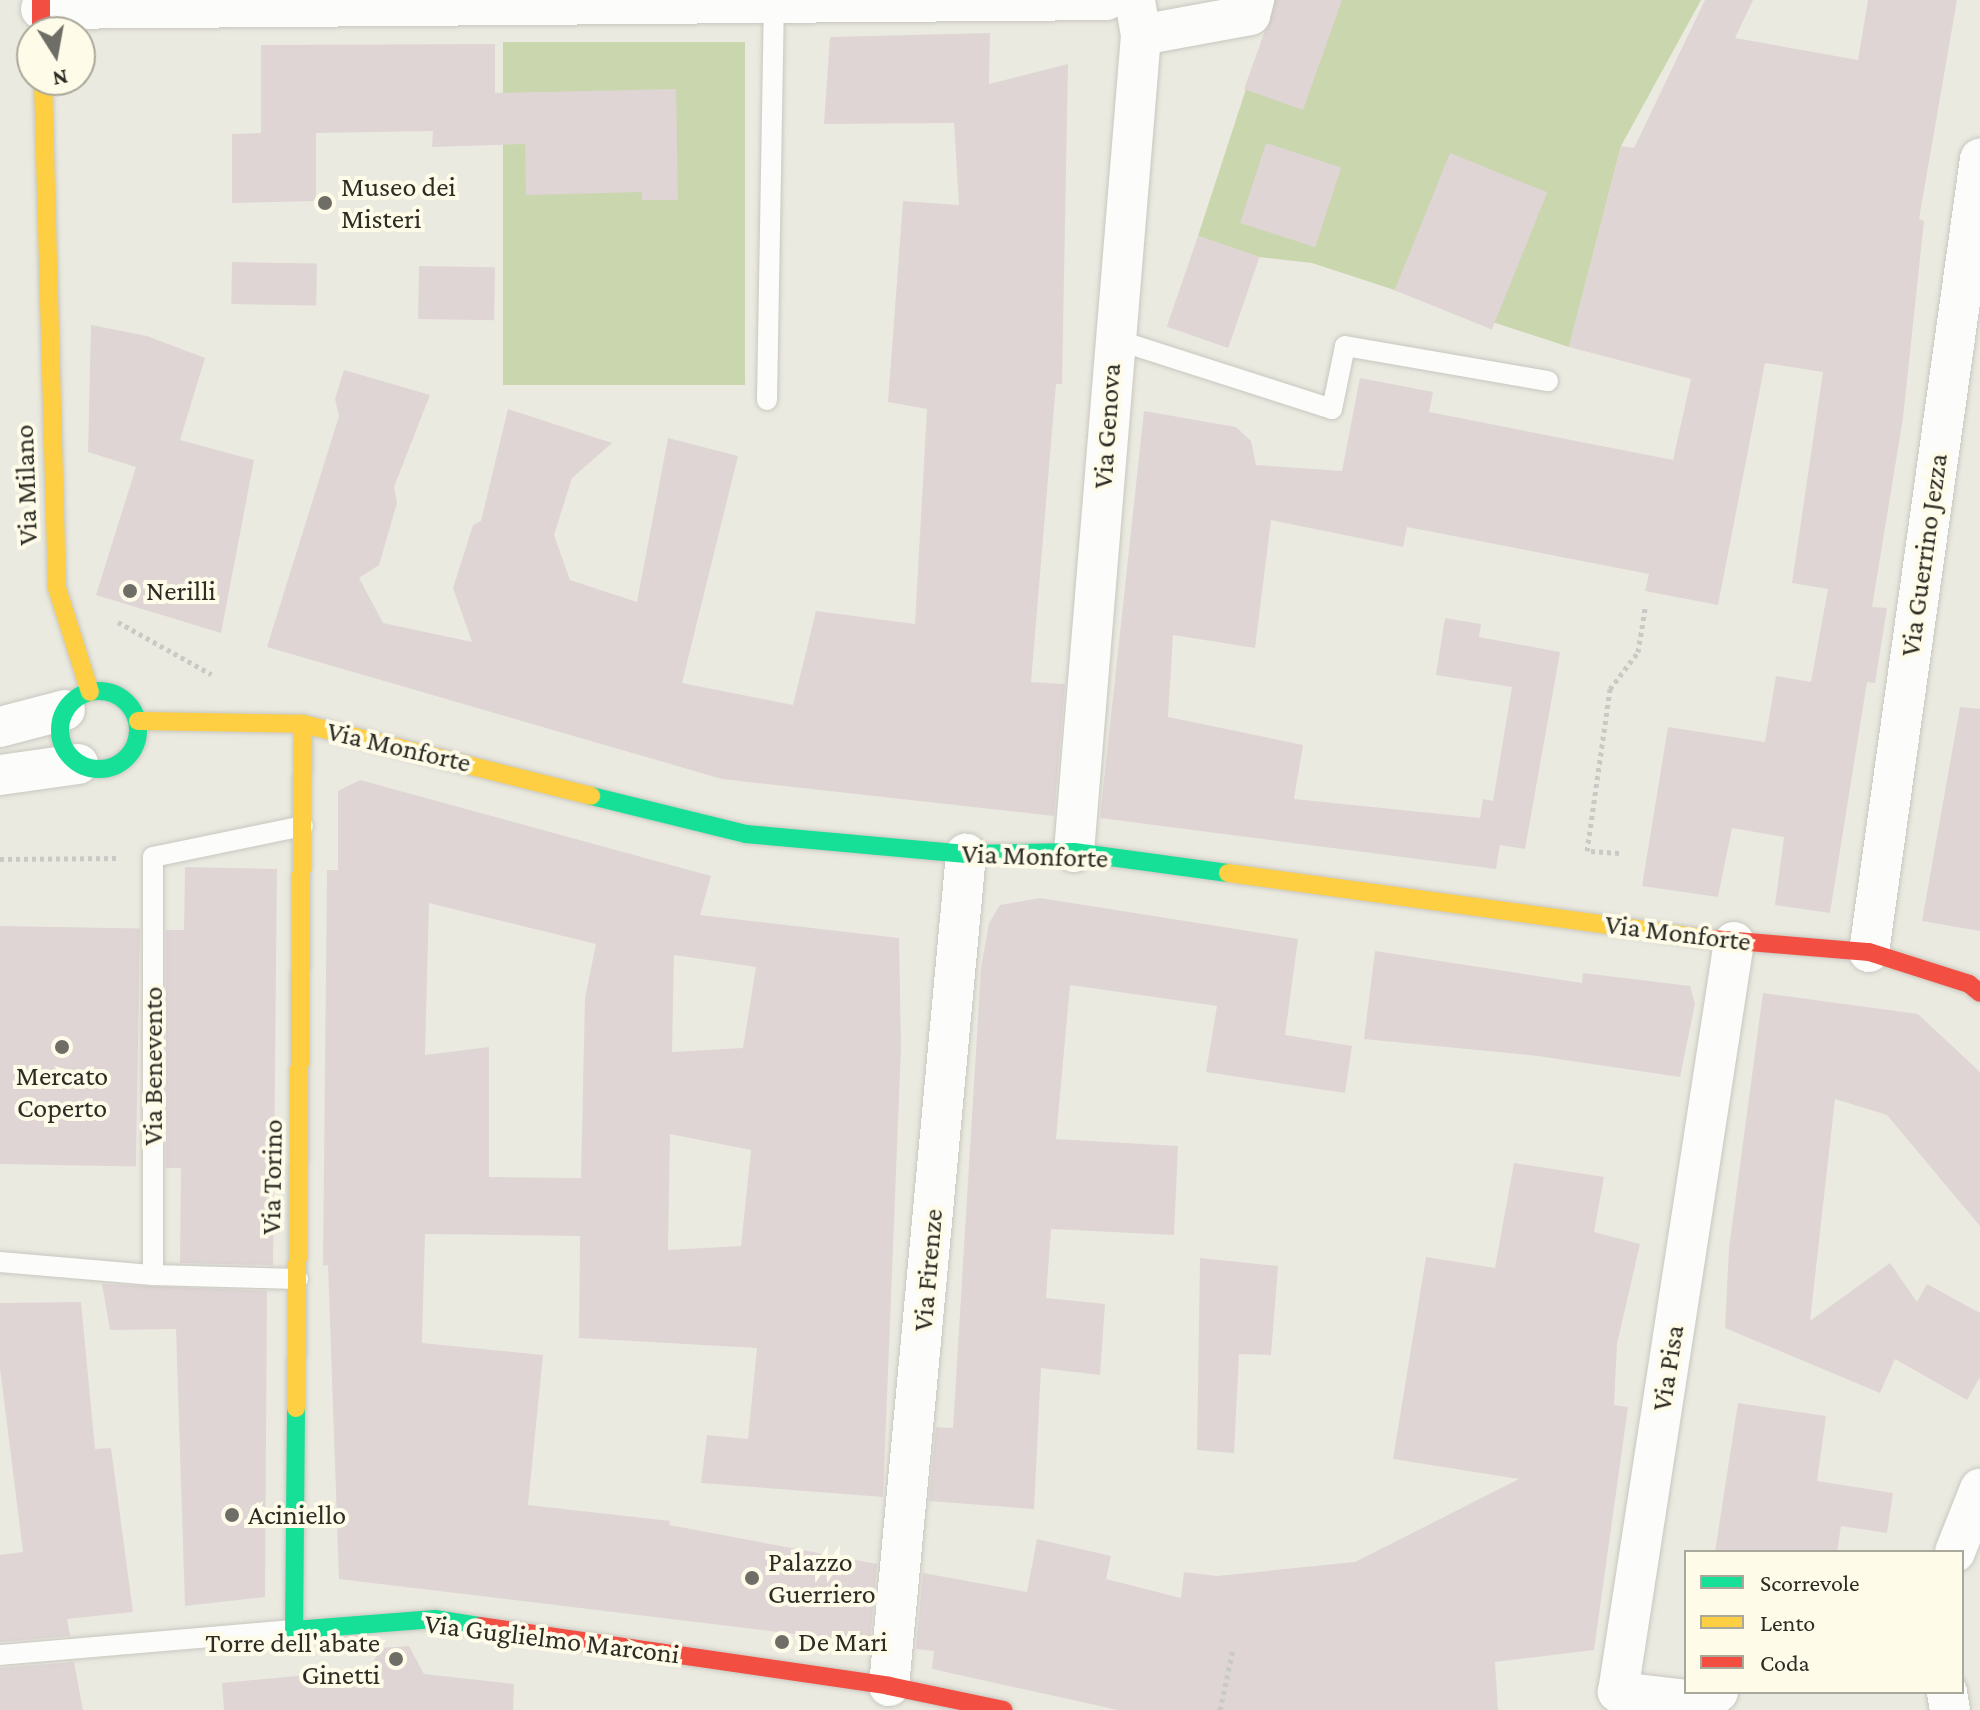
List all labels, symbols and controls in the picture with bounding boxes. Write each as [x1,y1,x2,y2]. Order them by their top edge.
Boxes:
north arrow [16,16,96,96]
text: N [51,64,70,92]
place label: Museo dei Misteri [341,170,456,236]
marker: Museo dei Misteri [316,194,334,212]
street label: Via Genova [1086,362,1128,490]
street label: Via Milano [7,424,45,546]
street label: Via Guerrino Jezza [1893,451,1955,659]
place label: Nerilli [146,574,216,608]
marker: Nerilli [121,582,139,600]
street label: Via Monforte [324,714,474,780]
street label: Via Monforte [961,837,1109,875]
street label: Via Monforte [1603,907,1753,959]
street label: Via Benevento [136,987,170,1145]
marker: Mercato Coperto [53,1038,71,1056]
place label: Mercato Coperto [16,1059,108,1125]
street label: Via Torino [254,1119,290,1235]
street label: Via Firenze [906,1207,950,1333]
street label: Via Pisa [1645,1323,1691,1413]
place label: Aciniello [248,1498,346,1532]
marker: Aciniello [223,1506,241,1524]
place label: Palazzo Guerriero [768,1545,876,1611]
legend [1684,1550,1964,1694]
marker: Palazzo Guerriero [743,1569,761,1587]
text: Scorrevole [1760,1569,1860,1596]
street label: Via Guglielmo Marconi [423,1607,681,1671]
text: Lento [1760,1609,1815,1636]
place label: De Mari [798,1625,888,1659]
place label: Torre dell'abate Ginetti [205,1626,380,1692]
marker: De Mari [773,1633,791,1651]
text: Coda [1760,1649,1810,1676]
marker: Torre dell'abate Ginetti [387,1650,405,1668]

